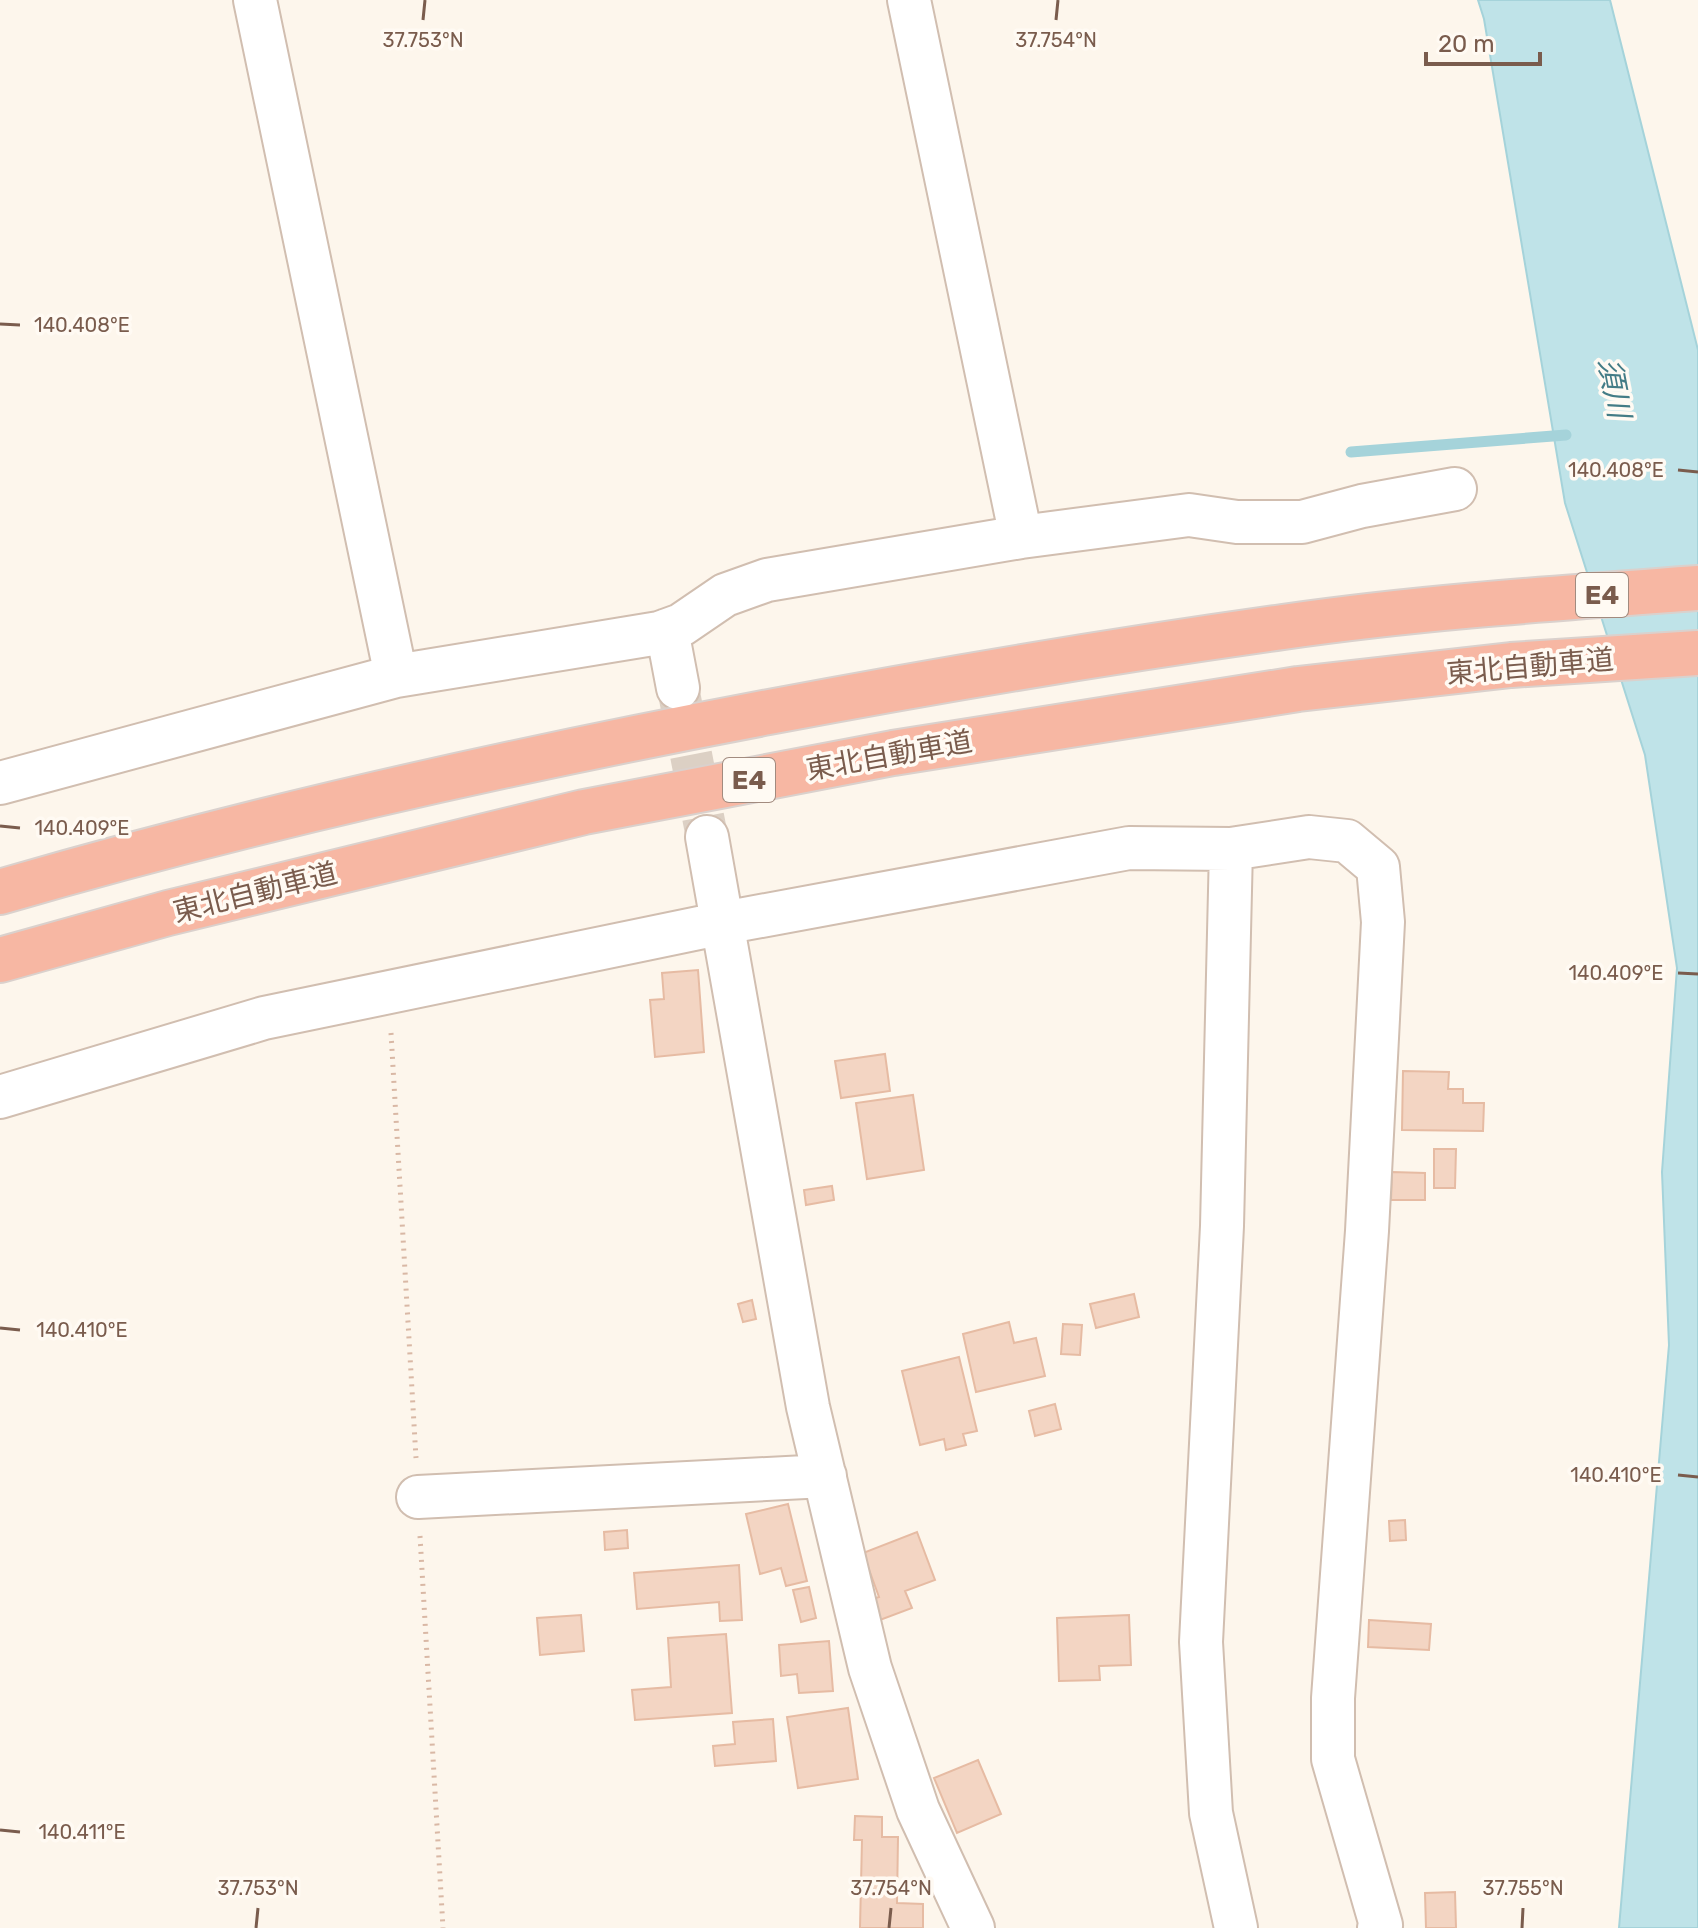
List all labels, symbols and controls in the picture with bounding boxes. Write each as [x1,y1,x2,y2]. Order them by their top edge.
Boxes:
scale bar [1426,16,1540,66]
text: 37.753°N [382,28,464,52]
text: 37.754°N [1015,28,1097,52]
text: 20 m [1438,30,1495,58]
text: 140.408°E [34,313,130,337]
water label: 須川 [1591,355,1638,424]
text: 140.408°E [1568,458,1664,482]
road number: E4 [1576,573,1628,617]
street label: 東北自動車道 [1445,643,1615,690]
street label: 東北自動車道 [803,725,975,786]
road number: E4 [723,758,775,802]
text: 140.409°E [35,816,129,840]
street label: 東北自動車道 [170,856,341,929]
text: 140.409°E [1569,961,1663,985]
text: 140.410°E [36,1318,128,1342]
text: 140.410°E [1570,1463,1662,1487]
text: 140.411°E [38,1820,126,1844]
text: 37.753°N [217,1876,299,1900]
text: 37.754°N [850,1876,932,1900]
text: 37.755°N [1482,1876,1564,1900]

